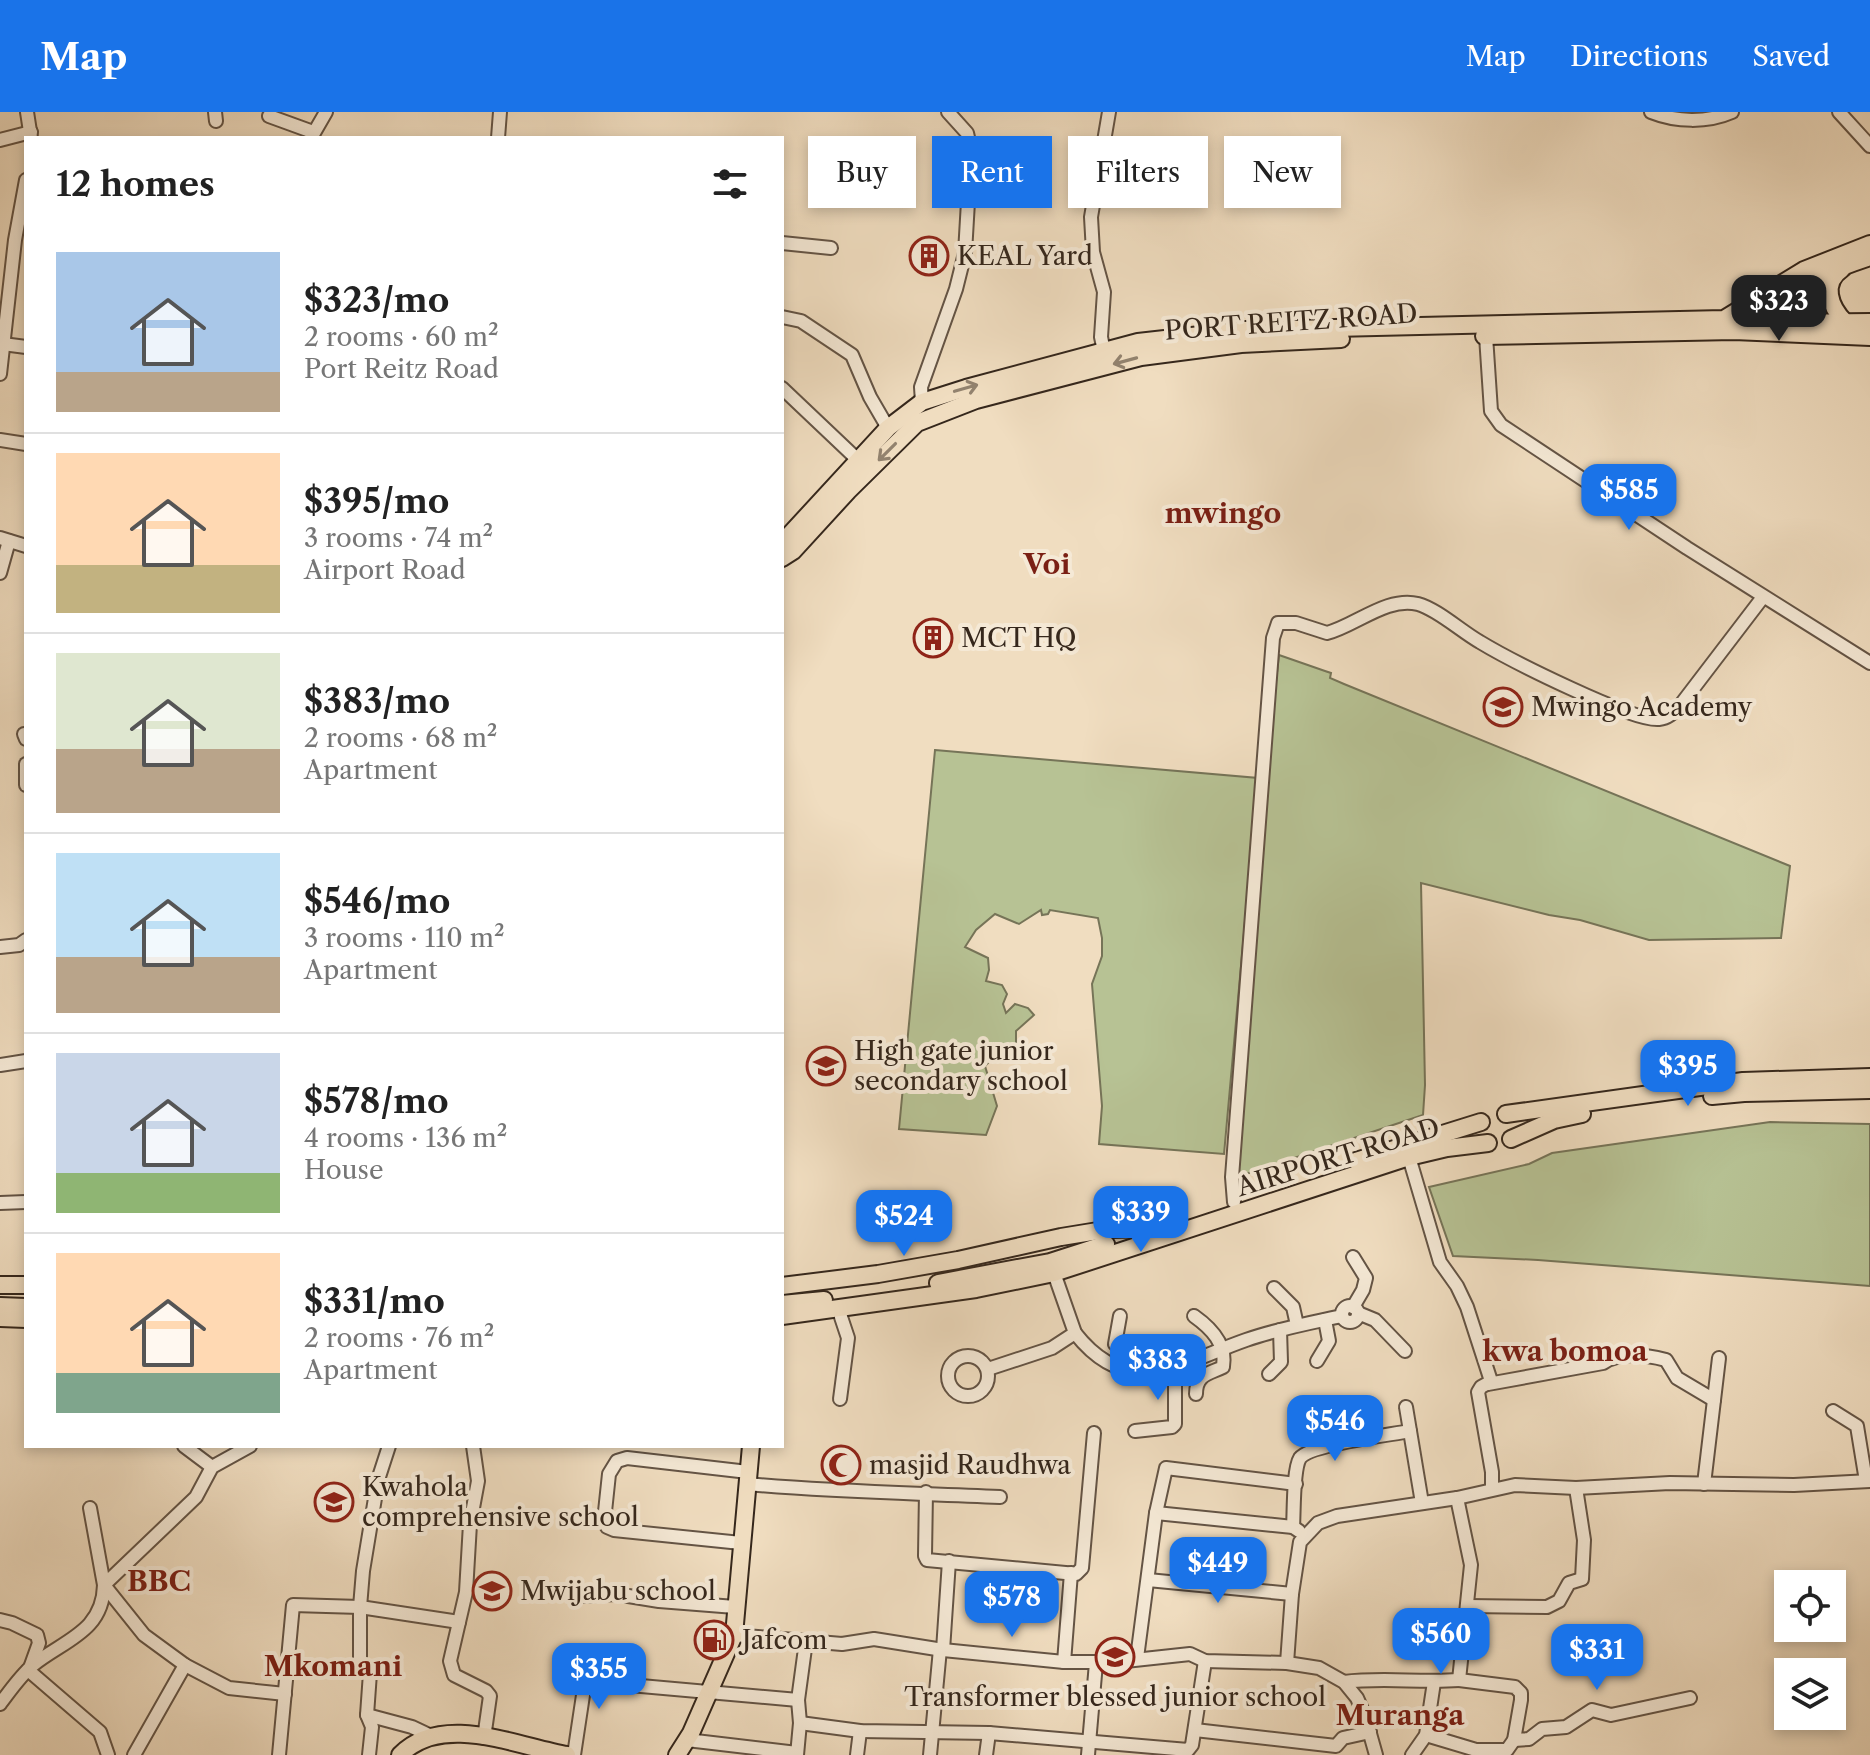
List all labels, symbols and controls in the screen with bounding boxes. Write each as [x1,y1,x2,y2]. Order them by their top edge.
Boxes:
text: Map [40,33,128,80]
text: Map [1466,39,1526,73]
text: Directions [1570,39,1708,73]
text: Saved [1752,39,1830,73]
chip: Buy [808,136,916,208]
chip: Rent [932,136,1052,208]
chip: Filters [1068,136,1208,208]
chip: New [1224,136,1341,208]
icon: filters [708,162,752,206]
text: 12 homes [56,163,215,205]
building icon: KEAL Yard [908,235,950,277]
place label: KEAL Yard [957,240,1093,272]
pin: $323 [1732,275,1826,343]
text: $323/mo [304,279,449,321]
icon: home [120,284,216,380]
text: $323 [1749,285,1809,317]
street label: PORT REITZ ROAD [1164,297,1418,347]
text: 2 rooms · 60 m² [304,321,499,353]
text: Port Reitz Road [304,353,499,385]
one-way arrow [1113,354,1139,369]
one-way arrow [953,380,979,395]
one-way arrow [877,443,897,462]
pin: $585 [1582,464,1676,532]
text: $585 [1599,474,1659,506]
text: $395/mo [304,480,449,522]
icon: home [120,485,216,581]
district label: mwingo [1165,496,1281,530]
text: 3 rooms · 74 m² [304,522,493,554]
district label: Voi [1023,547,1070,581]
text: Airport Road [304,554,465,586]
building icon: MCT HQ [912,617,954,659]
place label: MCT HQ [961,622,1076,654]
text: $383/mo [304,680,450,722]
icon: home [120,685,216,781]
school or university icon: Mwingo Academy [1482,686,1524,728]
place label: Mwingo Academy [1531,691,1753,723]
text: 2 rooms · 68 m² [304,722,497,754]
text: Apartment [304,754,437,786]
text: $546/mo [304,880,450,922]
icon: home [120,885,216,981]
text: 3 rooms · 110 m² [304,922,505,954]
text: Apartment [304,954,437,986]
place label: High gate junior secondary school [854,1035,1068,1097]
pin: $395 [1641,1040,1735,1108]
school or university icon: High gate junior secondary school [805,1045,847,1087]
text: $395 [1658,1050,1718,1082]
text: $578/mo [304,1080,449,1122]
icon: home [120,1085,216,1181]
street label: AIRPORT ROAD [1232,1111,1443,1203]
text: 4 rooms · 136 m² [304,1122,507,1154]
text: House [304,1154,384,1186]
pin: $339 [1094,1186,1188,1254]
pin: $524 [857,1190,951,1258]
text: $339 [1111,1196,1171,1228]
text: $524 [874,1200,934,1232]
text: $331/mo [304,1280,445,1322]
icon: home [120,1285,216,1381]
text: 2 rooms · 76 m² [304,1322,494,1354]
pin: $383 [1111,1334,1205,1402]
district label: kwa bomoa [1482,1334,1648,1368]
text: $383 [1128,1344,1188,1376]
text: Apartment [304,1354,437,1386]
pin: $546 [1288,1395,1382,1463]
text: $546 [1305,1405,1365,1437]
mosque icon: masjid Raudhwa [820,1444,862,1486]
place label: masjid Raudhwa [869,1449,1071,1481]
place label: Kwahola comprehensive school [362,1471,639,1533]
school or university icon: Kwahola comprehensive school [313,1481,355,1523]
pin: $449 [1171,1537,1265,1605]
text: $449 [1188,1547,1248,1579]
district label: BBC [127,1564,191,1598]
school or university icon: Mwijabu school [471,1570,513,1612]
map controls [1774,1570,1846,1730]
button: locate [1774,1570,1846,1642]
pin: $578 [965,1571,1059,1639]
place label: Mwijabu school [520,1575,716,1607]
text: $578 [983,1581,1041,1613]
pin: $560 [1394,1608,1488,1676]
text: $560 [1411,1618,1471,1650]
fuel station icon: Jafcom [693,1619,735,1661]
place label: Jafcom [738,1624,827,1656]
pin: $331 [1550,1624,1644,1692]
text: $331 [1569,1634,1625,1666]
school or university icon: Transformer blessed junior school [1094,1636,1136,1678]
pin: $355 [552,1643,646,1711]
district label: Mkomani [264,1649,402,1683]
text: $355 [570,1653,628,1685]
button: layers [1774,1658,1846,1730]
place label: Transformer blessed junior school [904,1681,1326,1713]
district label: Muranga [1336,1698,1465,1732]

